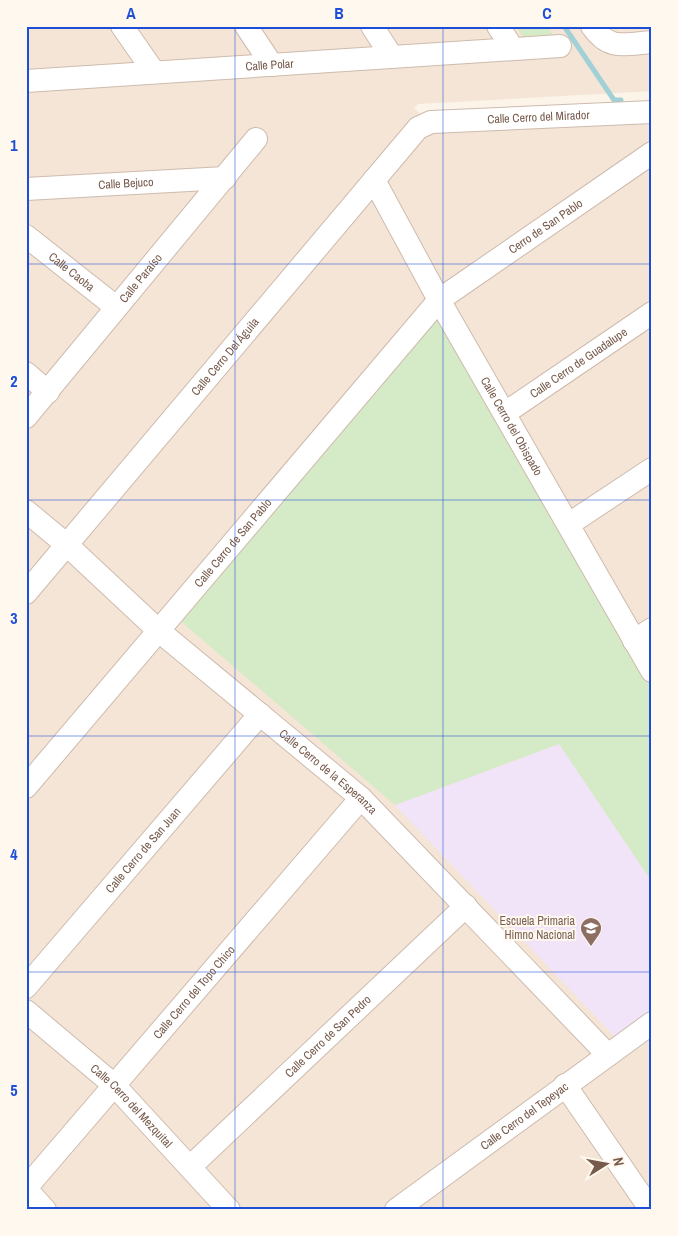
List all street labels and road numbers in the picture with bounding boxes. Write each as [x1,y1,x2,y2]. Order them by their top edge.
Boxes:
street label: Calle Polar [245,55,295,75]
street label: Calle Cerro del Mirador [487,107,591,127]
street label: Calle Bejuco [98,174,154,193]
street label: Cerro de San Pablo [505,195,586,258]
street label: Calle Caoba [45,249,98,295]
street label: Calle Paraíso [116,250,166,306]
street label: Calle Cerro Del Águila [188,314,263,399]
street label: Calle Cerro de Guadalupe [527,324,630,402]
street label: Calle Cerro del Obispado [477,374,546,478]
street label: Calle Cerro de San Pablo [191,495,275,591]
street label: Calle Cerro de la Esperanza [276,725,381,818]
street label: Calle Cerro de San Juan [102,804,184,897]
street label: Calle Cerro del Topo Chico [150,942,239,1042]
street label: Calle Cerro de San Pedro [282,992,375,1081]
street label: Calle Cerro del Mezquital [87,1060,176,1151]
street label: Calle Cerro del Tepeyac [477,1079,572,1154]

